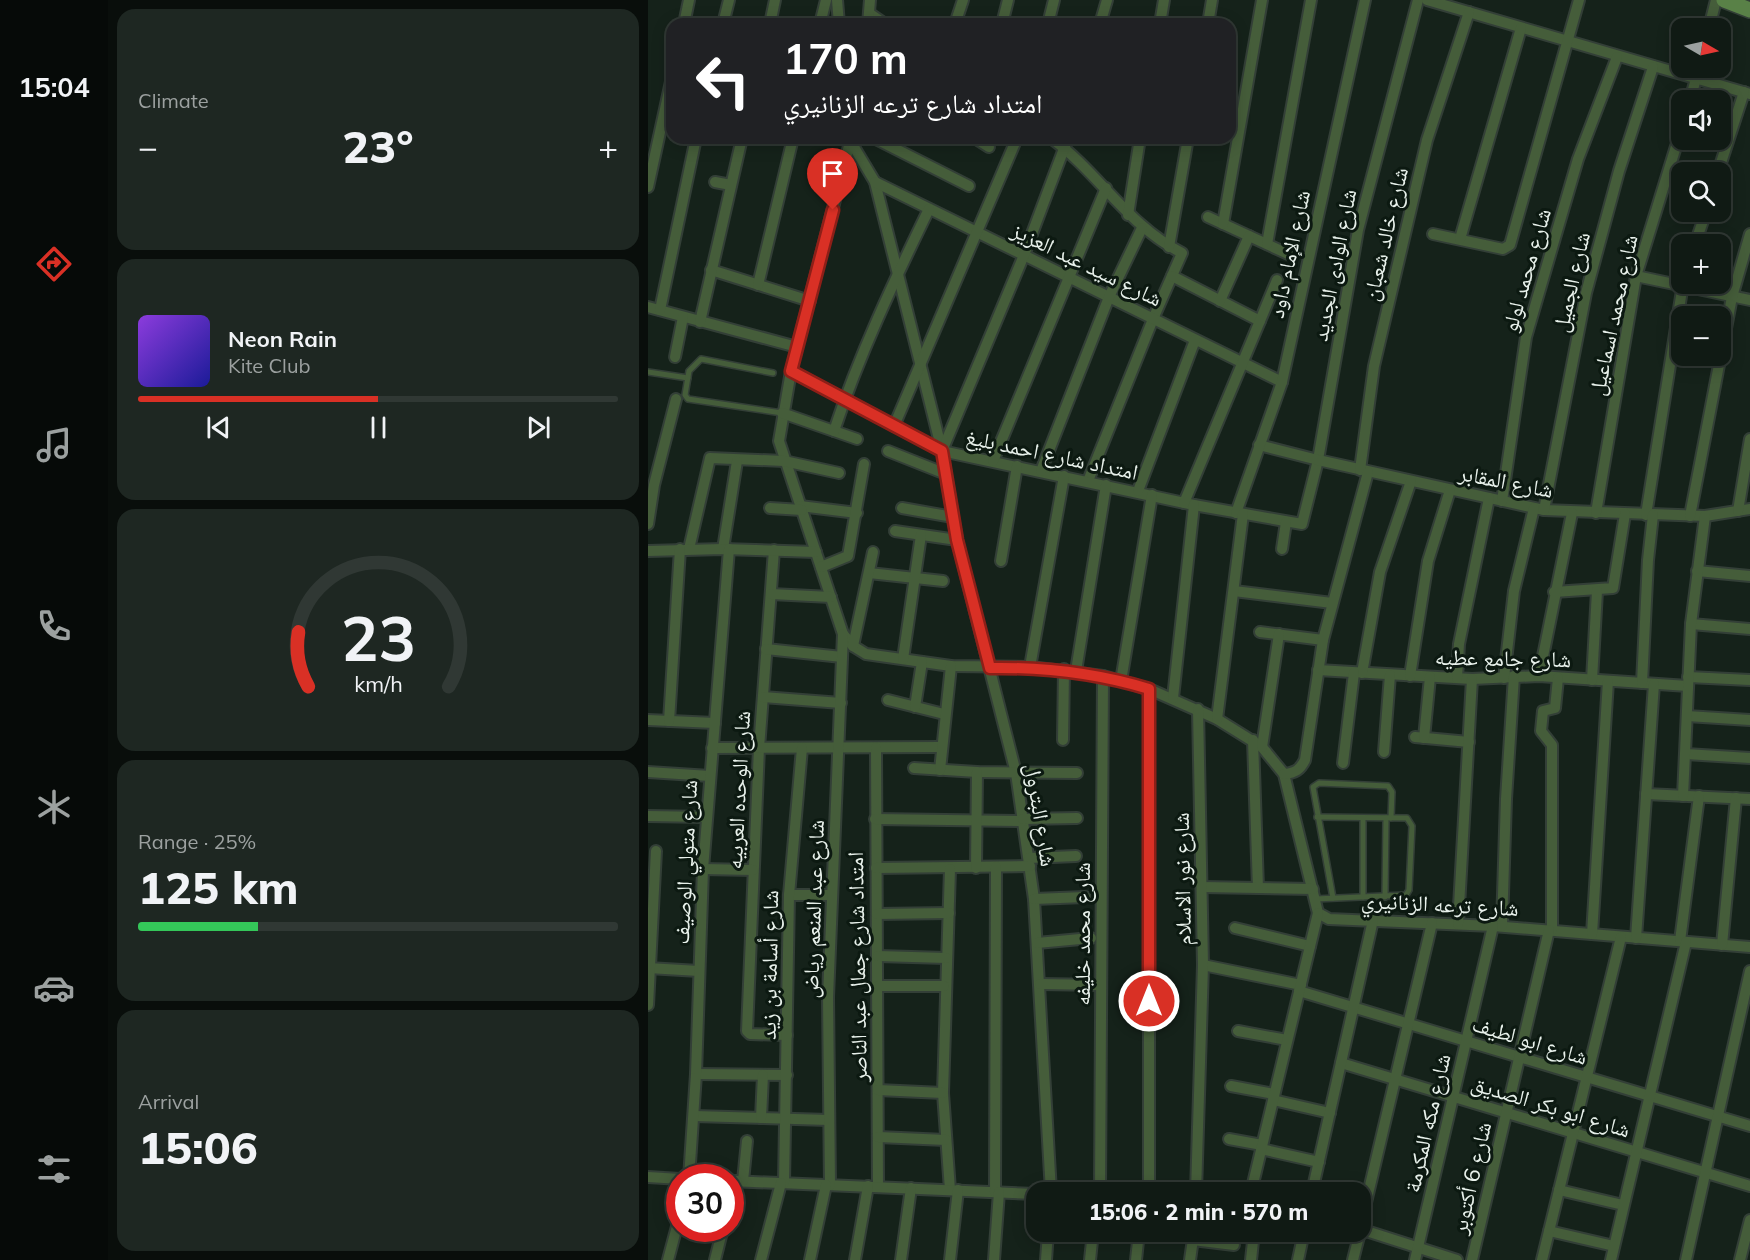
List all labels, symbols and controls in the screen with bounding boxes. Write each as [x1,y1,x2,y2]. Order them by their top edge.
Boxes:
north arrow [1671,18,1731,78]
map controls [1671,18,1731,366]
text: 170 m [783,32,908,85]
icon: left [684,42,762,120]
text: 15:04 [18,70,90,104]
text: امتداد شارع ترعه الزنانيري [783,86,1042,120]
text: Climate [138,88,209,113]
button: sound [1671,90,1731,150]
text: 23° [342,118,414,174]
text: − [138,126,158,167]
text: + [598,126,618,167]
pin [807,148,858,210]
icon: arrive [816,157,849,190]
button: search [1671,162,1731,222]
street label: شارع خالد شعبان [1356,164,1414,304]
street label: شارع الإمام داود [1262,187,1317,321]
street label: شارع الوادى الجديد [1306,187,1362,343]
street label: شارع محمد لولو [1495,205,1557,335]
street label: شارع سيد عبد العزيز [1006,215,1167,313]
street label: شارع الجميل [1546,229,1596,335]
street label: شارع محمد اسماعيل [1582,232,1644,398]
button: + [1671,234,1731,294]
icon: directions [33,243,75,285]
button: − [1671,306,1731,366]
text: Neon Rain [228,325,337,353]
text: Kite Club [228,353,310,378]
icon: previous [202,411,235,444]
icon: pause [362,411,395,444]
icon: next [522,411,555,444]
street label: امتداد شارع احمد بليغ [963,422,1141,486]
icon: music [33,424,75,466]
street label: شارع المقابر [1455,458,1556,504]
text: 23 [341,598,415,677]
icon: phone [33,605,75,647]
street label: شارع جامع عطيه [1435,643,1571,673]
text: km/h [354,670,402,697]
street label: شارع الوحده العربيه [720,710,756,870]
street label: شارع البترول [1019,761,1063,869]
street label: شارع متولي الوصيف [667,779,707,945]
icon: climate [33,786,75,828]
street label: شارع نور الاسلام [1167,812,1198,946]
street label: شارع عبد المنعم رياض [796,819,831,999]
text: Range · 25% [138,829,256,854]
street label: امتداد شارع جمال عبد الناصر [841,852,873,1083]
text: 125 km [138,859,299,915]
street label: شارع محمد خليفه [1068,862,1096,1006]
street label: شارع ترعه الزنانيري [1360,886,1519,926]
street label: شارع أسامة بن زيد [754,890,784,1040]
icon: car [33,967,75,1009]
position arrow [1117,969,1181,1033]
street label: شارع ابو لطيف [1469,1009,1591,1071]
street label: شارع مكه المكرمة [1397,1051,1457,1195]
street label: شارع ابو بكر الصديق [1468,1069,1634,1143]
text: Arrival [138,1089,199,1114]
text: 15:06 [138,1119,258,1175]
street label: شارع 6 أكتوبر [1444,1119,1497,1238]
icon: filters [33,1148,75,1190]
speed limit sign: 30 [666,1164,744,1242]
text: 15:06 · 2 min · 570 m [1089,1198,1308,1226]

